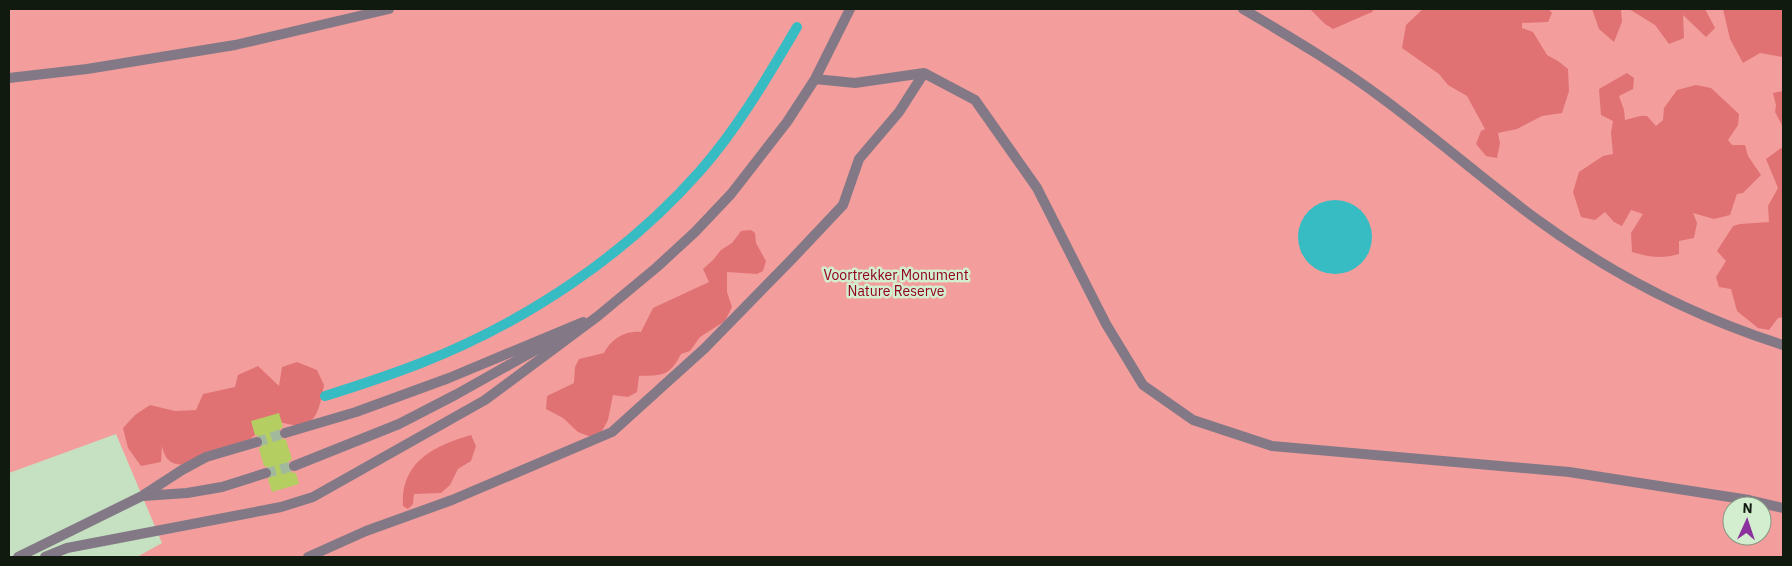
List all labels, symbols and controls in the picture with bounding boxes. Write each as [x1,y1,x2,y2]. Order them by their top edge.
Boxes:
park label: Voortrekker Monument Nature Reserve [823,266,969,300]
north arrow [1722,496,1772,546]
text: N [1742,499,1753,517]

